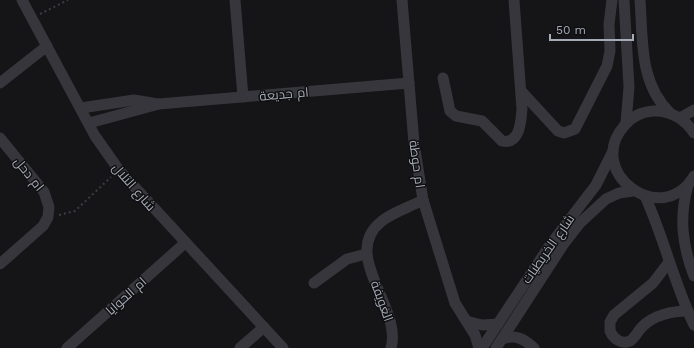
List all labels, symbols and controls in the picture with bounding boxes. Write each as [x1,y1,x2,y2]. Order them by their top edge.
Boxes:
scale bar [550,16,633,42]
text: 50 m [556,23,586,37]
street label: ام جديعة [259,84,309,106]
street label: ام حوطة [404,139,428,189]
street label: ام دحل [9,154,47,195]
street label: شارع التلال [109,160,159,214]
street label: شارع الخريطيات [519,212,578,287]
street label: ام الحوايا [103,274,151,320]
street label: الغويفة [368,279,396,323]

